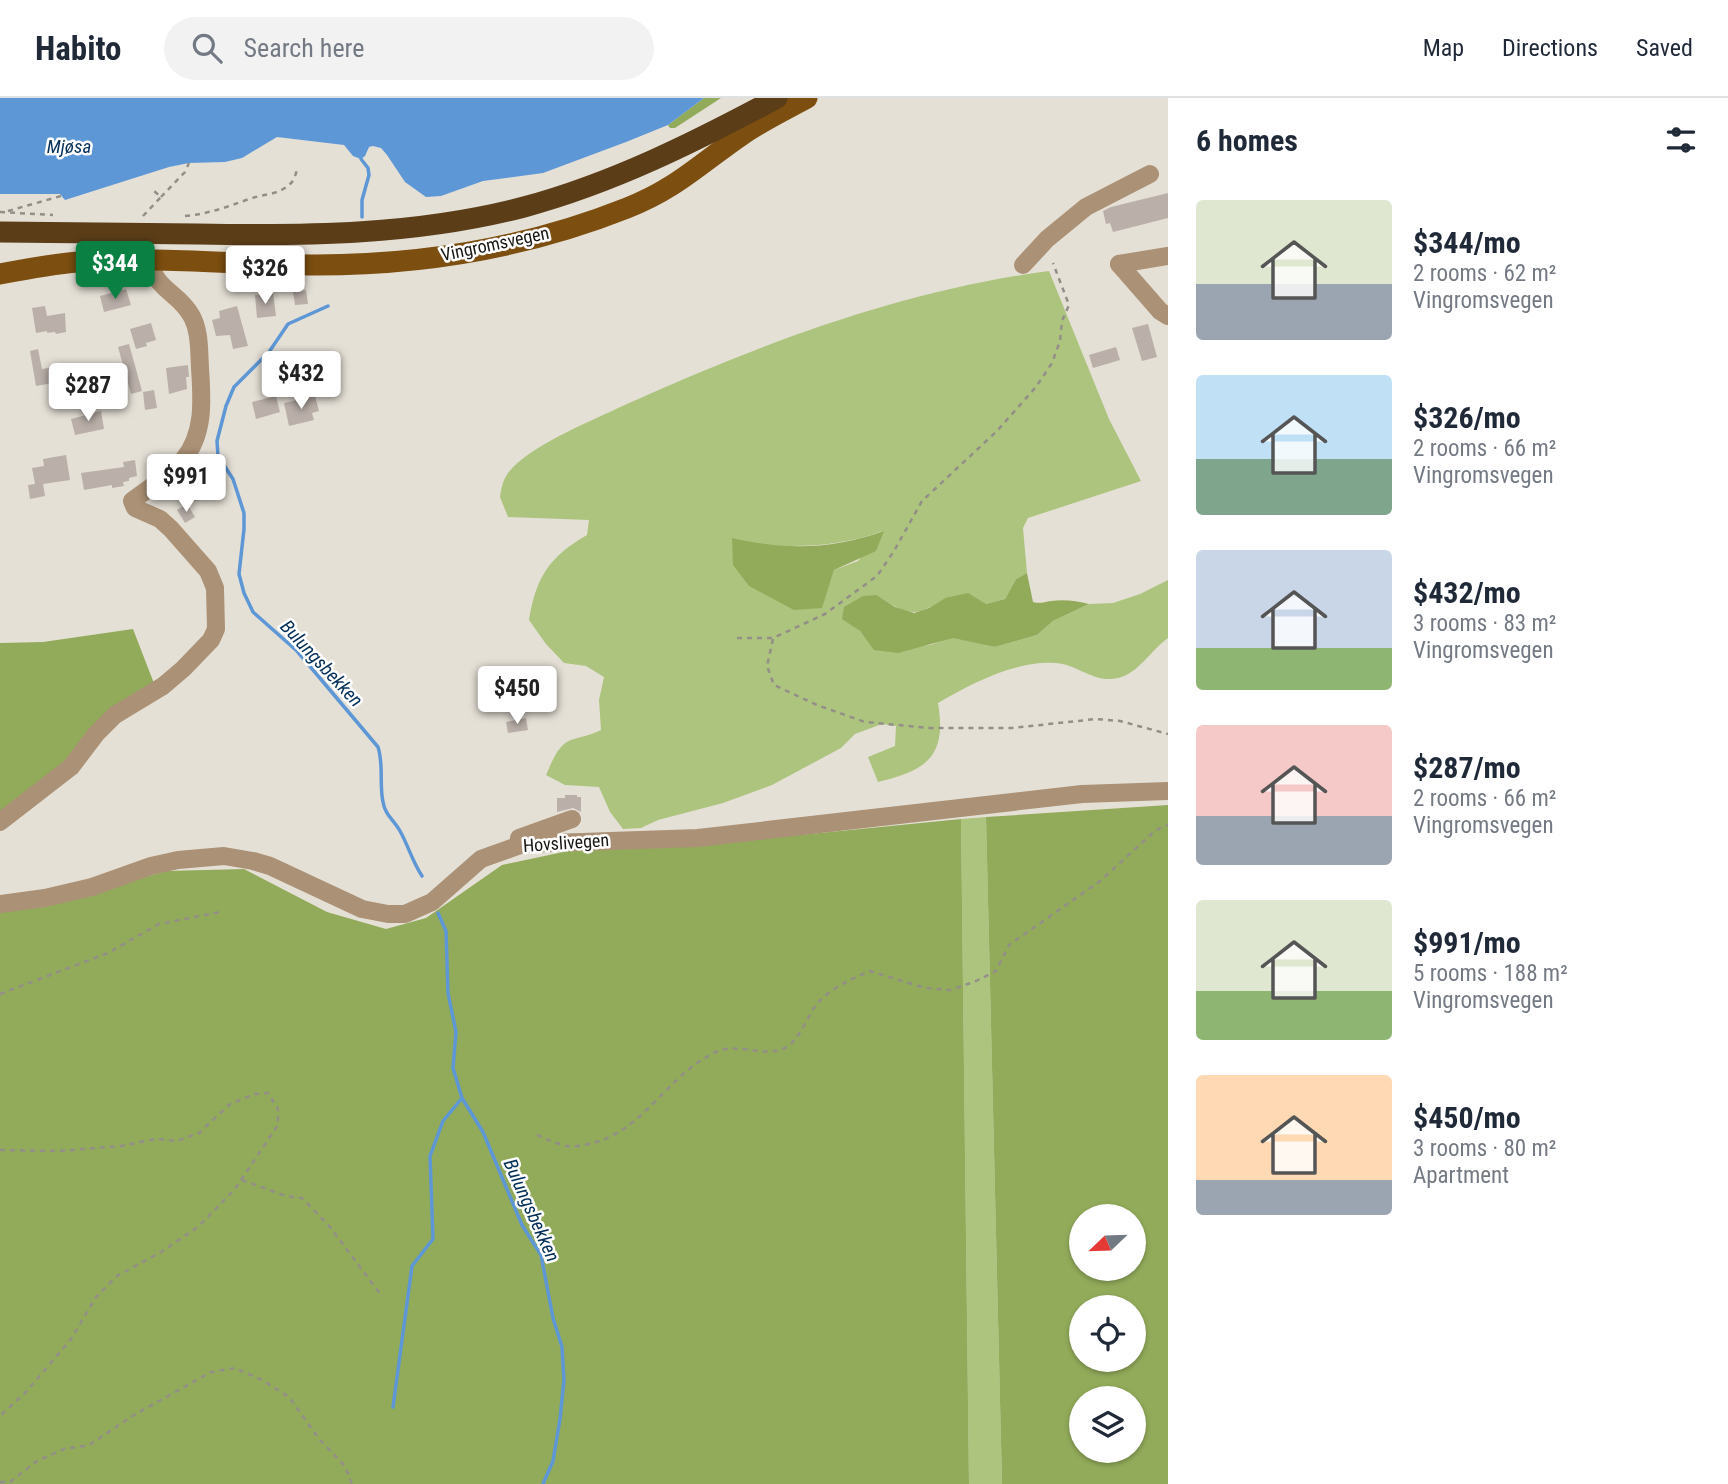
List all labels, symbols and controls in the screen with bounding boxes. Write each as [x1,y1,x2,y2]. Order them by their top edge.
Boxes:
search box [164,17,654,80]
text: Habito [35,29,122,68]
icon: search [188,29,226,67]
text: Search here [244,33,364,63]
text: Map [1423,34,1464,62]
text: Directions [1502,34,1598,62]
text: Saved [1636,34,1693,62]
icon: filters [1662,121,1700,159]
text: 6 homes [1196,123,1298,158]
water label: Mjøsa [47,135,91,158]
street label: Vingromsvegen [439,222,551,265]
text: $344/mo [1413,225,1521,260]
icon: home [1252,228,1336,312]
pin: $344 [74,242,156,301]
pin: $326 [224,246,306,306]
text: $344 [92,250,138,277]
text: $326 [242,255,288,282]
text: 2 rooms · 62 m² [1413,260,1556,287]
text: Vingromsvegen [1413,287,1554,314]
pin: $432 [260,352,342,411]
text: $432 [278,360,324,387]
pin: $287 [47,364,129,423]
text: $287 [65,372,111,399]
text: $326/mo [1413,400,1521,435]
icon: home [1252,403,1336,487]
text: 2 rooms · 66 m² [1413,435,1556,462]
pin: $991 [145,454,227,514]
text: Vingromsvegen [1413,462,1554,489]
text: $991 [163,463,209,490]
text: $432/mo [1413,575,1521,610]
icon: home [1252,578,1336,662]
text: 3 rooms · 83 m² [1413,610,1556,637]
water label: Bulungsbekken [276,615,368,711]
text: Vingromsvegen [1413,637,1554,664]
pin: $450 [476,666,558,726]
text: $450 [494,675,540,702]
text: $287/mo [1413,750,1521,785]
icon: home [1252,753,1336,837]
text: 2 rooms · 66 m² [1413,785,1556,812]
text: Vingromsvegen [1413,812,1554,839]
street label: Hovslivegen [522,829,610,856]
text: $991/mo [1413,925,1521,960]
icon: home [1252,928,1336,1012]
text: 5 rooms · 188 m² [1413,960,1568,987]
text: Vingromsvegen [1413,987,1554,1014]
text: $450/mo [1413,1100,1521,1135]
icon: home [1252,1103,1336,1187]
text: 3 rooms · 80 m² [1413,1135,1556,1162]
water label: Bulungsbekken [499,1155,564,1265]
text: Apartment [1413,1162,1509,1189]
north arrow [1069,1204,1146,1281]
map controls [1069,1204,1146,1463]
button: locate [1069,1295,1146,1372]
button: layers [1069,1386,1146,1463]

